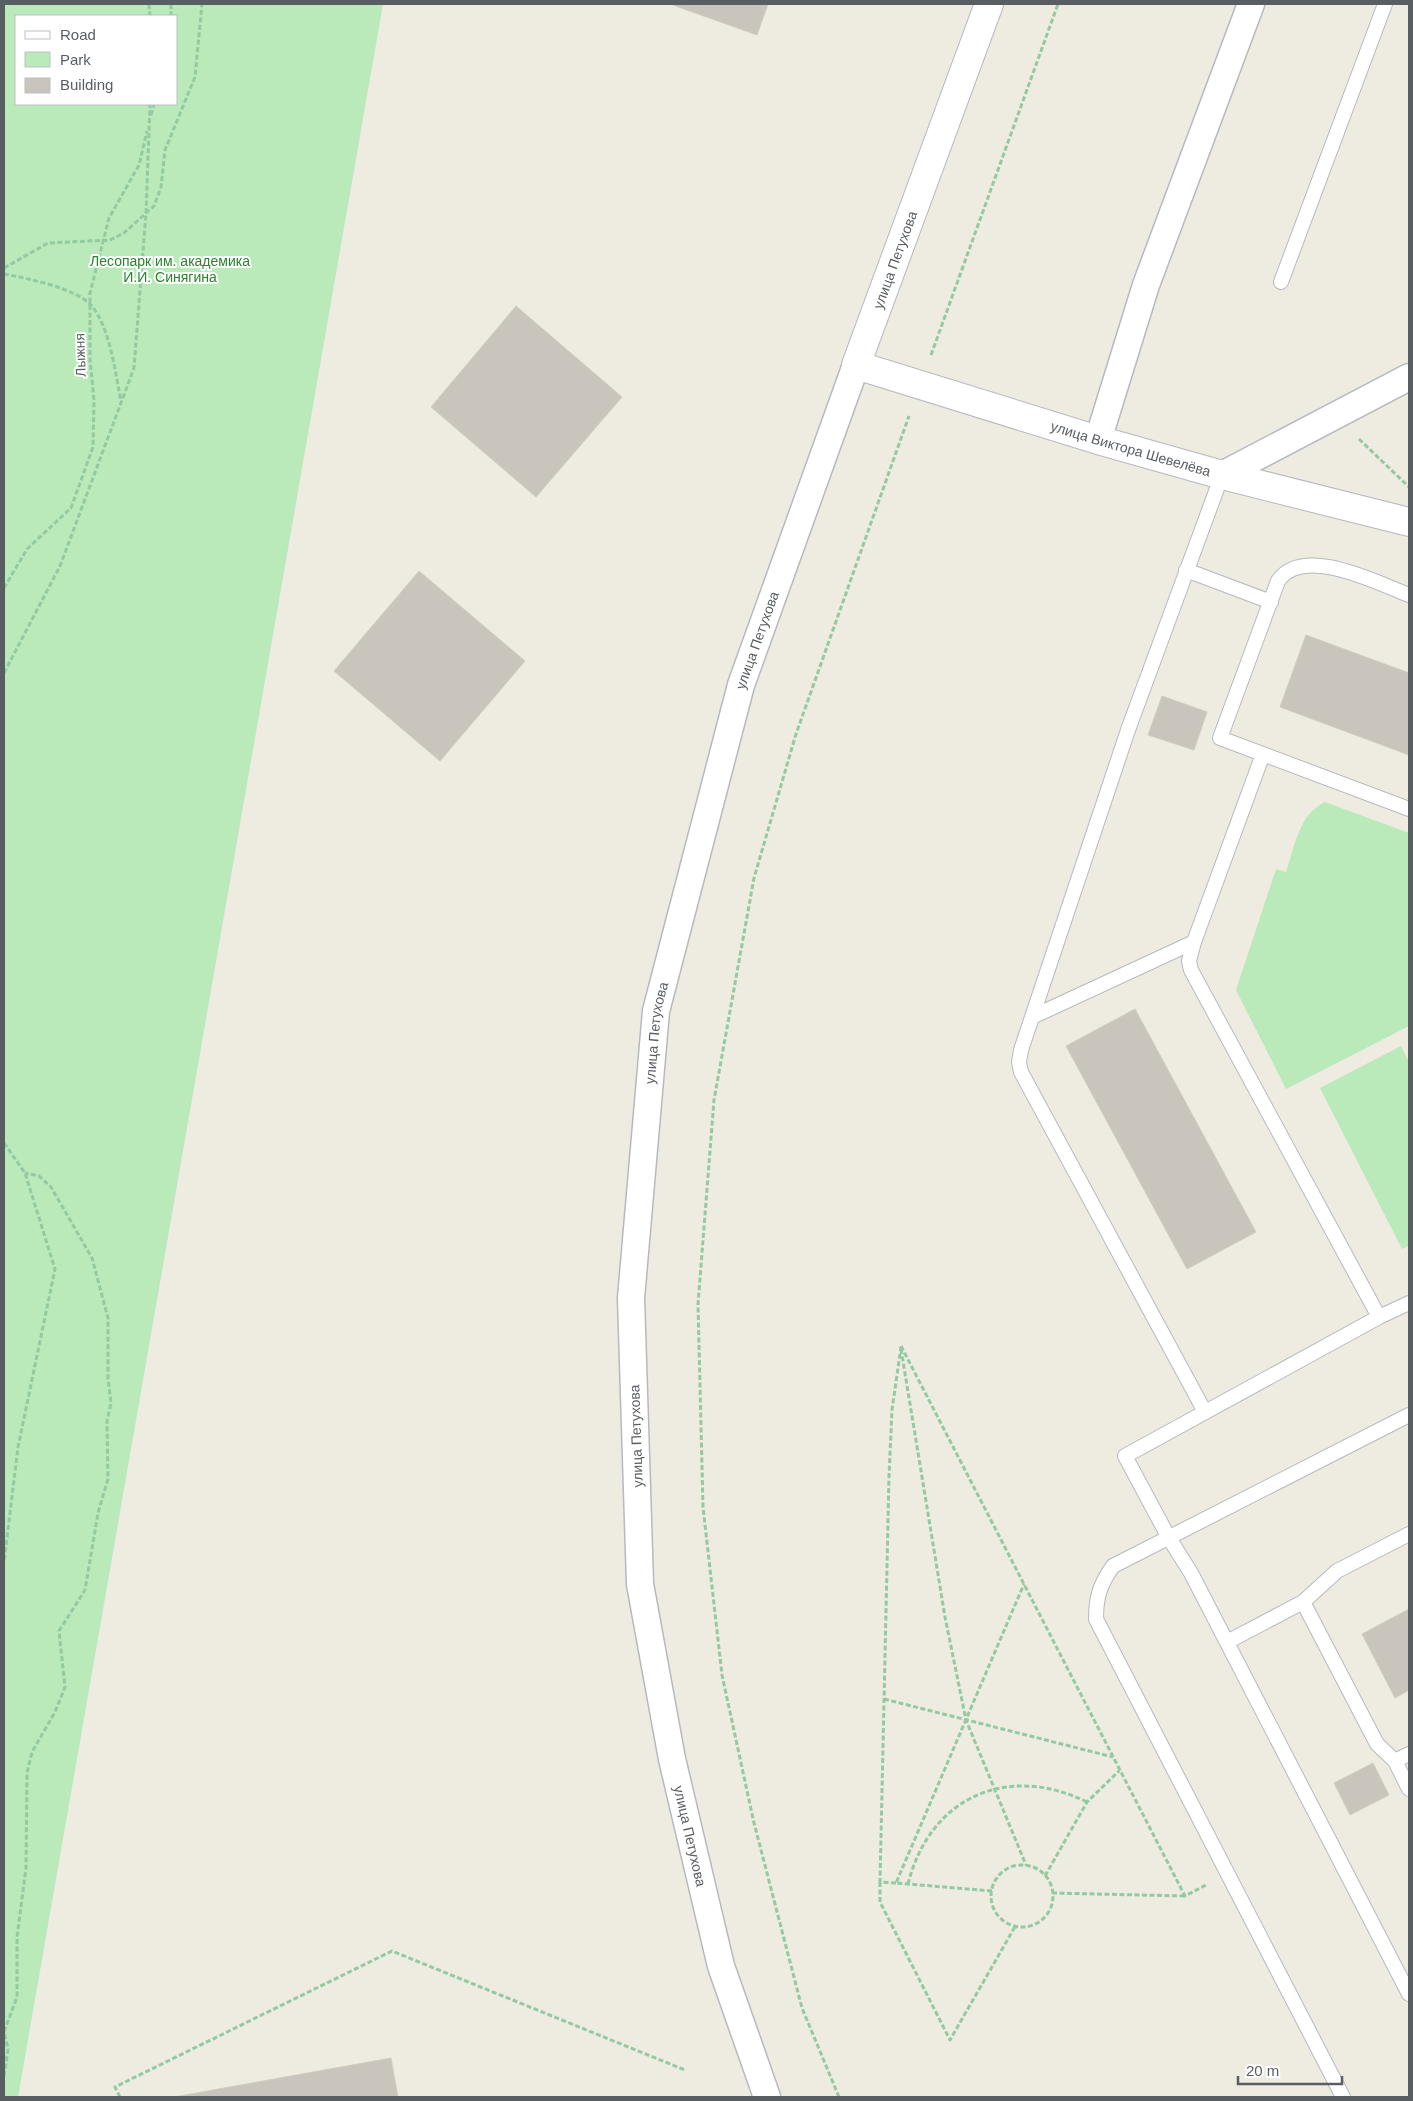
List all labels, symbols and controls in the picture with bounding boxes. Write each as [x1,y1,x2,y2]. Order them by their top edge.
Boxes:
legend [15,15,178,105]
text: Road [60,26,96,43]
text: Park [60,51,91,68]
text: Building [60,76,113,93]
street label: улица Петухова [870,209,920,311]
park label: Лесопарк им. академика И.И. Синягина [90,253,250,285]
street label: Лыжня [71,333,89,377]
street label: улица Виктора Шевелёва [1049,418,1213,479]
street label: улица Петухова [732,589,782,691]
street label: улица Петухова [642,980,671,1085]
street label: улица Петухова [626,1384,646,1488]
street label: улица Петухова [671,1784,709,1888]
scale bar [1238,2054,1342,2086]
text: 20 m [1246,2062,1279,2079]

